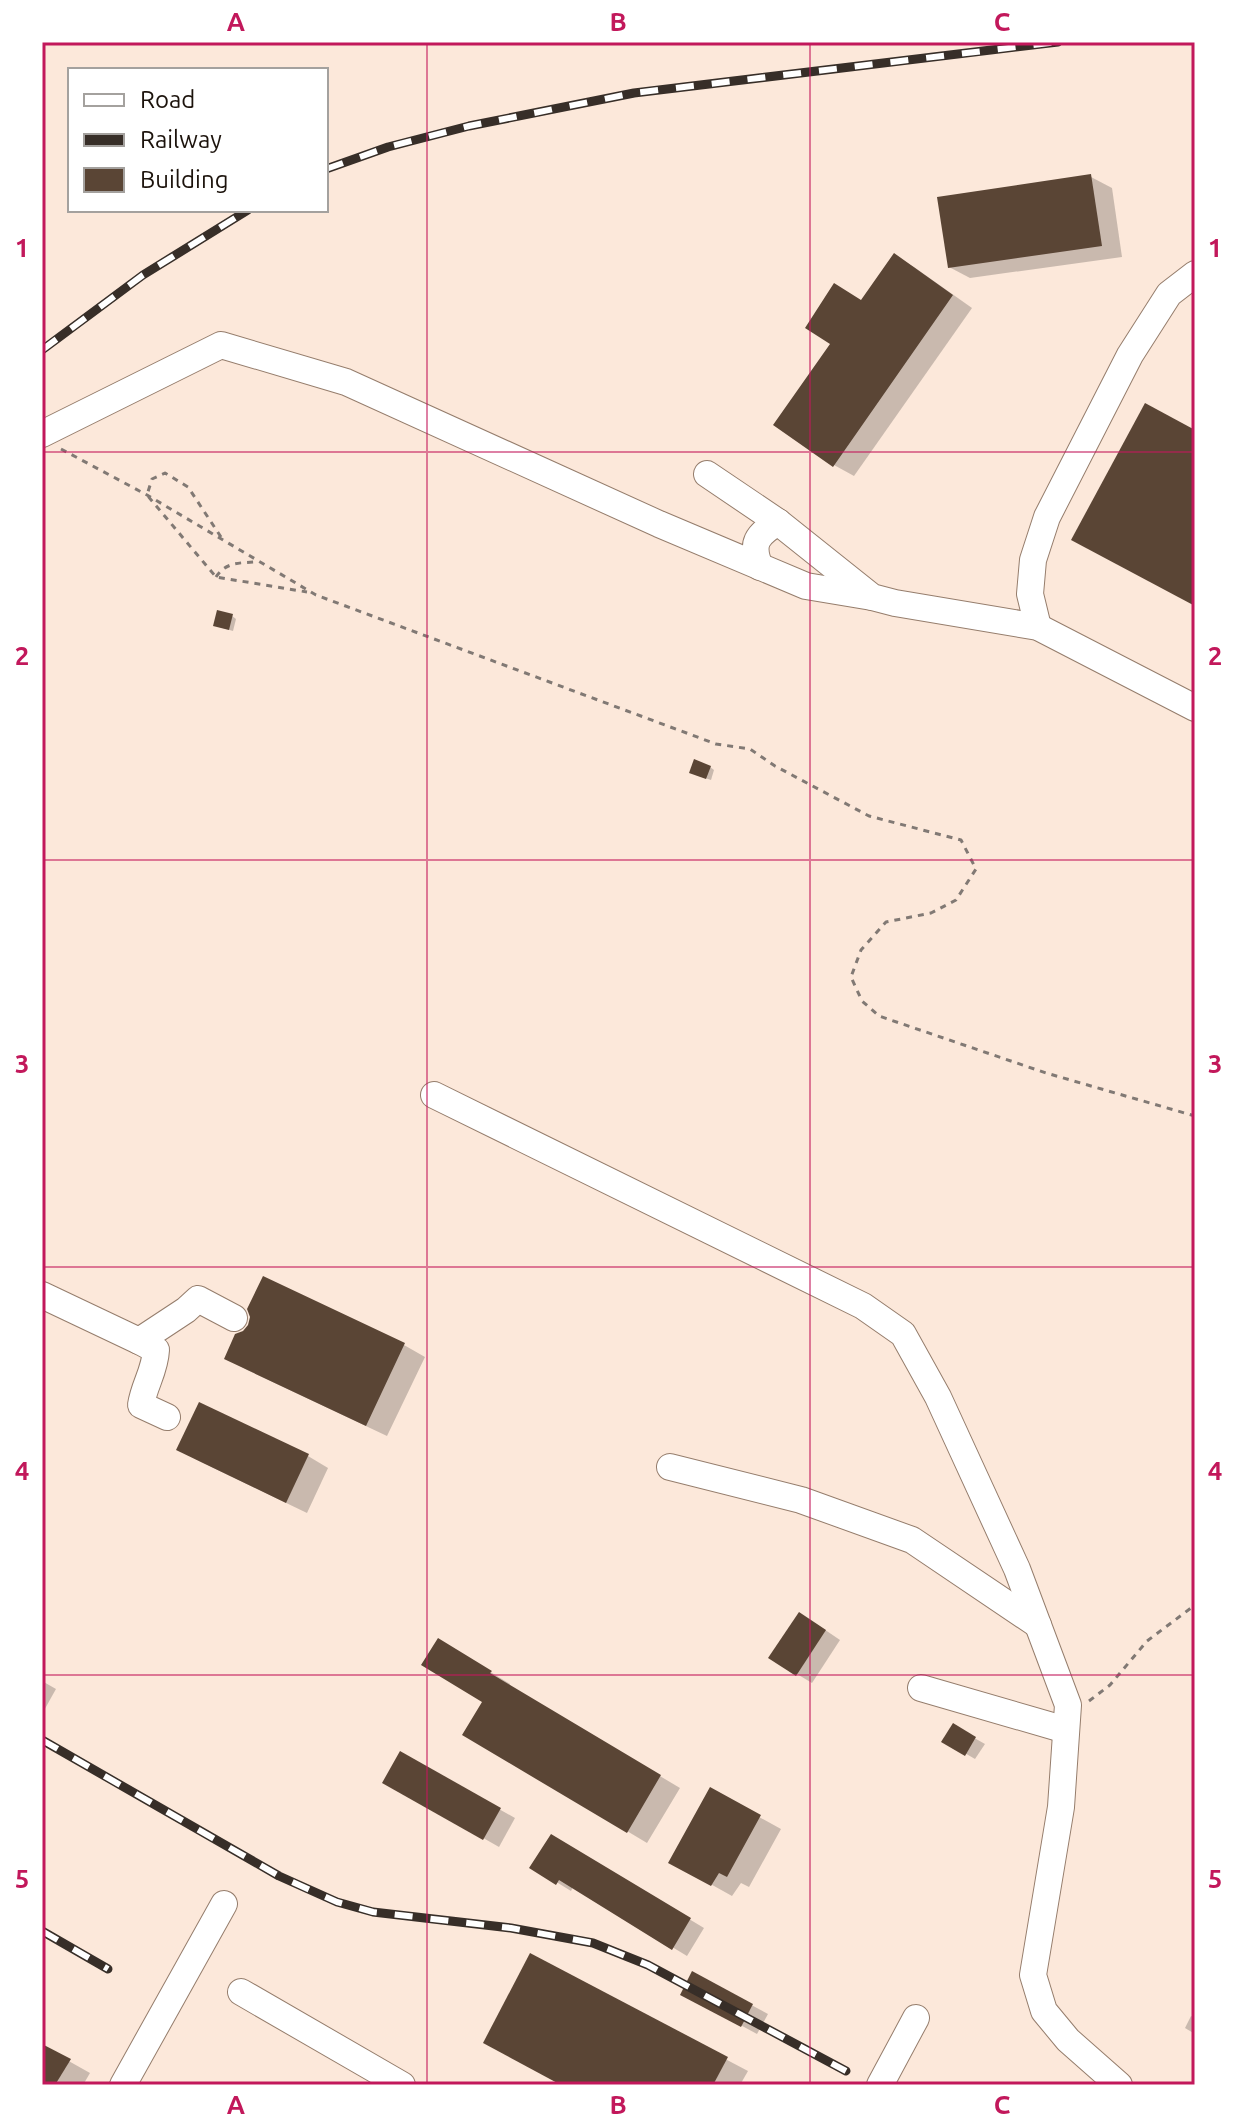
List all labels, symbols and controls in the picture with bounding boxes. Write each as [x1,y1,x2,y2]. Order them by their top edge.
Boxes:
text: A [227,7,246,36]
text: B [609,7,627,36]
text: C [994,7,1011,36]
legend [68,68,328,212]
text: Road [140,86,195,113]
text: Railway [140,126,222,153]
text: Building [140,166,228,193]
text: 1 [15,233,29,262]
text: 1 [1208,233,1222,262]
text: 2 [15,641,29,670]
text: 2 [1208,641,1222,670]
text: 3 [15,1049,29,1078]
text: 3 [1208,1049,1222,1078]
text: 4 [15,1456,29,1485]
text: 4 [1208,1456,1222,1485]
text: 5 [15,1864,29,1893]
text: 5 [1208,1864,1222,1893]
text: A [227,2090,246,2119]
text: B [609,2090,627,2119]
text: C [994,2090,1011,2119]

